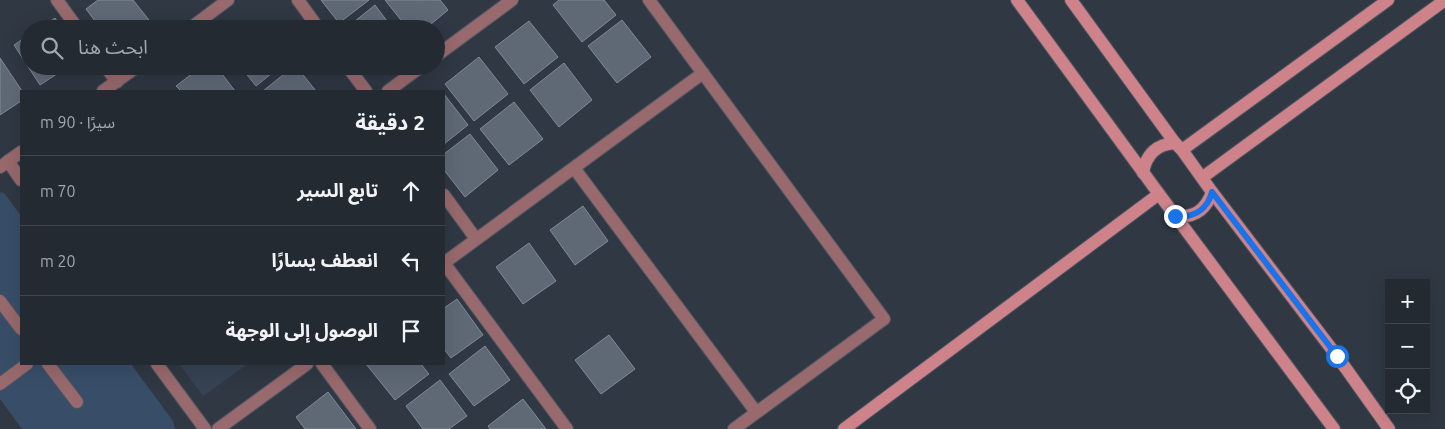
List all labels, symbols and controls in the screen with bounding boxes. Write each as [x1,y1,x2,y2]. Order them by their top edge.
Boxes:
search box [20,20,445,75]
icon: search [38,34,66,62]
text: ابحث هنا [78,36,148,58]
text: 2 دقيقة [355,110,425,134]
text: سيرًا · 90 m [40,113,115,131]
icon: ahead [397,177,425,205]
text: تابع السير [297,179,378,201]
text: 70 m [40,182,76,200]
route end [1164,205,1187,228]
icon: left [397,247,425,275]
text: انعطف يسارًا [271,249,378,271]
text: 20 m [40,252,76,270]
map controls [1385,279,1430,414]
button: + [1385,279,1430,324]
icon: arrive [397,317,425,345]
text: الوصول إلى الوجهة [226,319,378,341]
button: − [1385,324,1430,369]
route start [1326,345,1349,368]
button: locate [1385,369,1430,414]

